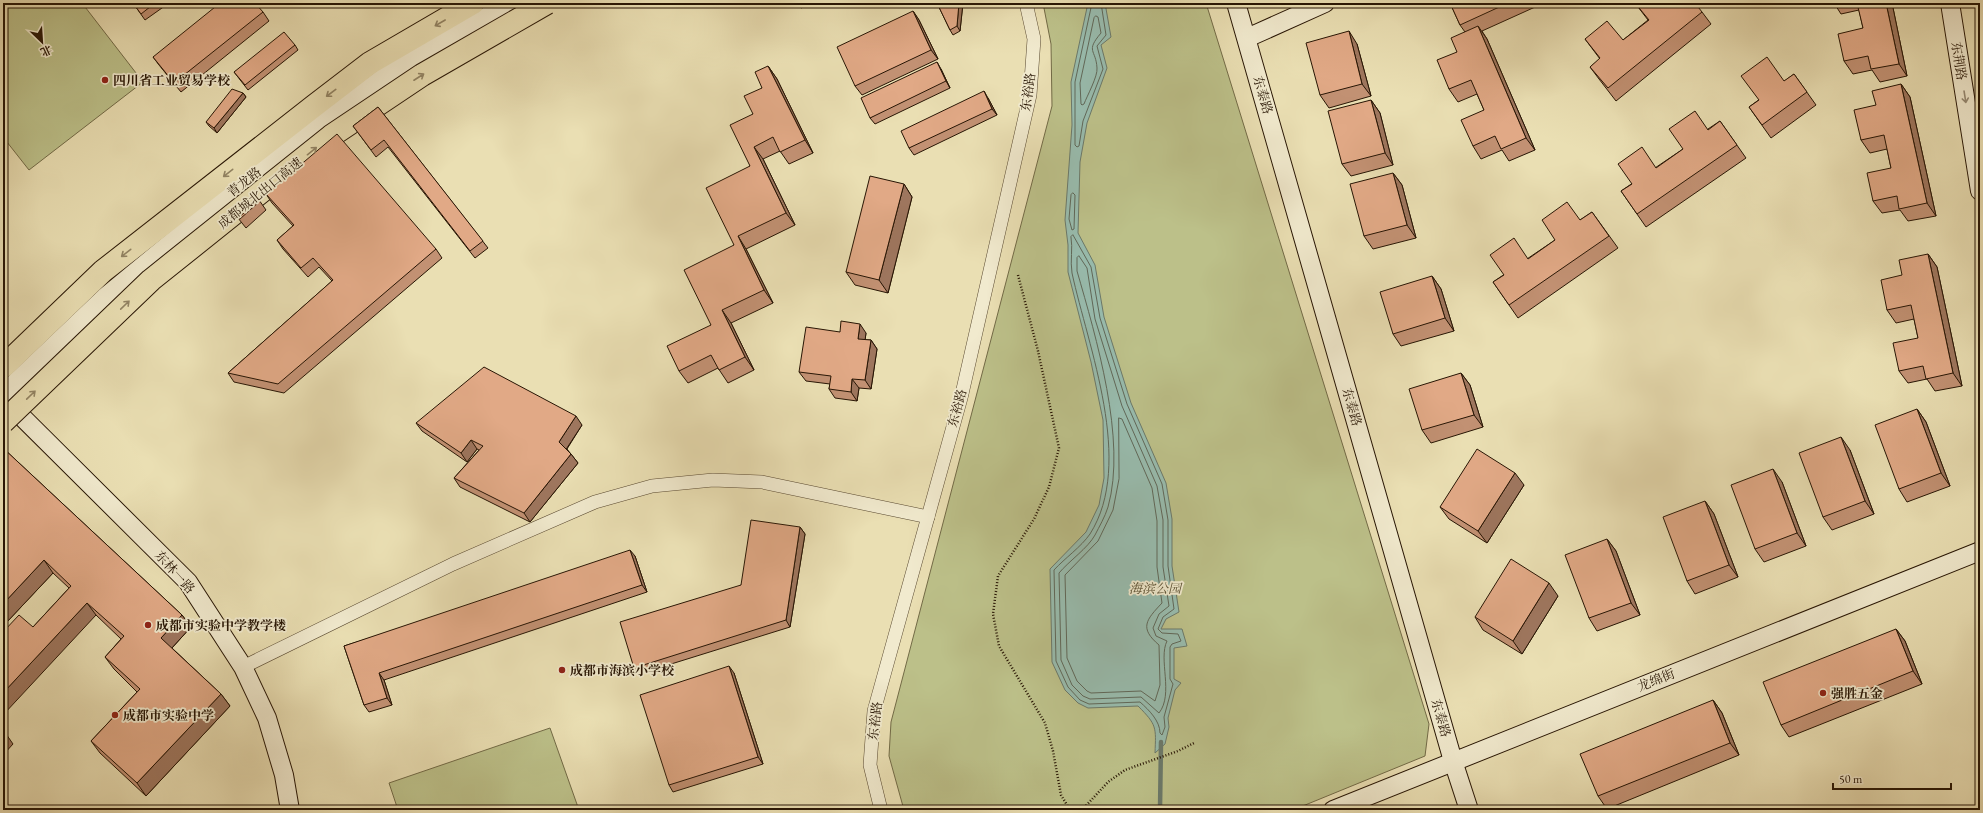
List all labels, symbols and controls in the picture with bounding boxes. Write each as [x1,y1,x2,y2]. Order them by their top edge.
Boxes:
one-way arrow [434,19,446,27]
north arrow [22,22,62,62]
street label: 东荆路 [1948,40,1970,82]
text: 北 [38,42,54,60]
street label: 东裕路 [1017,71,1039,113]
place label: 四川省工业贸易学校 [113,72,230,89]
one-way arrow [413,73,424,81]
street label: 东泰路 [1249,74,1277,116]
marker: 四川省工业贸易学校 [100,75,110,85]
one-way arrow [325,89,336,97]
one-way arrow [1961,90,1969,103]
one-way arrow [307,147,318,156]
street label: 成都城北出口高速 [214,154,306,232]
street label: 青龙路 [223,163,265,201]
one-way arrow [223,169,234,177]
one-way arrow [120,249,131,257]
one-way arrow [120,300,130,310]
street label: 东泰路 [1338,386,1366,428]
street label: 东裕路 [944,387,970,429]
one-way arrow [26,390,36,400]
street label: 东林一路 [151,547,199,597]
park label: 海滨公园 [1129,580,1183,597]
place label: 成都市实验中学教学楼 [156,617,286,634]
marker: 成都市实验中学教学楼 [143,620,153,630]
place label: 成都市海滨小学校 [570,662,674,679]
marker: 成都市海滨小学校 [557,665,567,675]
street label: 龙绵街 [1635,665,1677,695]
place label: 强胜五金 [1831,685,1883,702]
marker: 强胜五金 [1818,688,1828,698]
street label: 东泰路 [1427,697,1455,739]
street label: 东裕路 [864,701,886,741]
place label: 成都市实验中学 [123,707,214,724]
marker: 成都市实验中学 [110,710,120,720]
scale bar [1833,765,1951,791]
text: 50 m [1839,771,1863,787]

